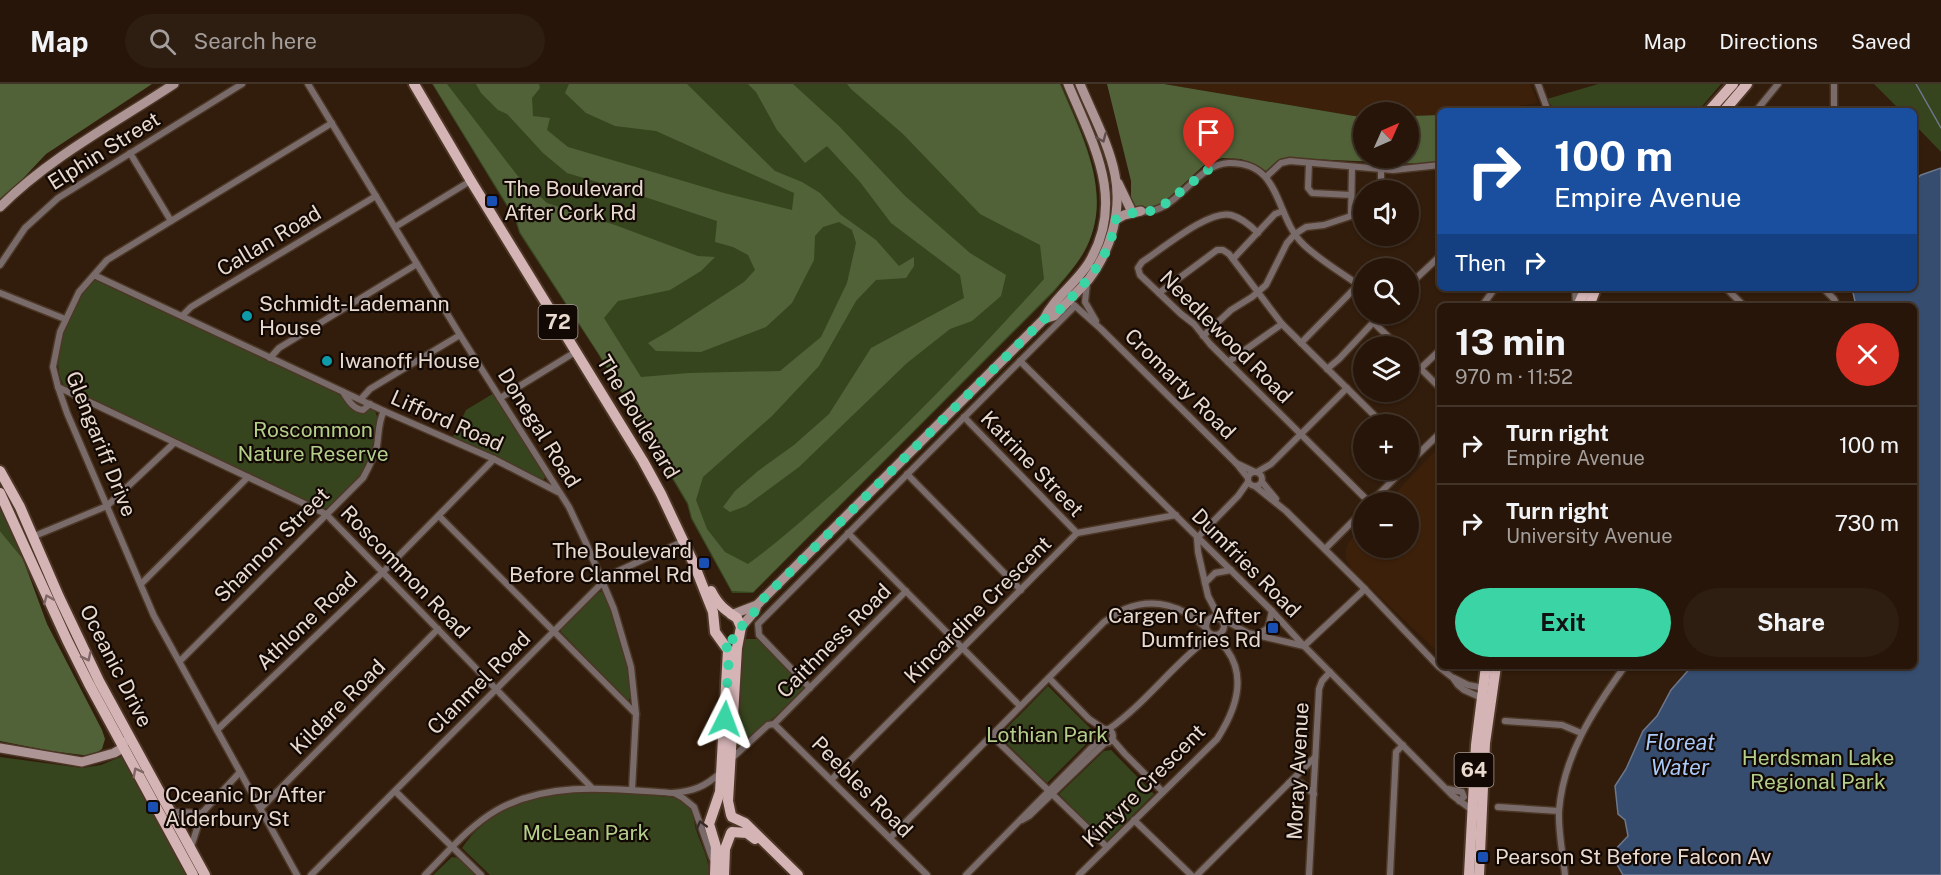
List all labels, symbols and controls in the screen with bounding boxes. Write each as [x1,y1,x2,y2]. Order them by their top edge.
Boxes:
search box [125,14,545,68]
text: Map [30,25,89,58]
icon: search [146,25,179,58]
text: Search here [194,28,317,54]
text: Map [1644,29,1686,54]
text: Directions [1719,29,1818,54]
text: Saved [1851,29,1911,54]
north arrow [1353,102,1419,168]
map controls [1353,102,1419,558]
street label: Elphin Street [43,106,164,195]
pin [1183,107,1234,169]
icon: arrive [1192,116,1225,149]
text: 100 m [1554,131,1673,180]
one-way arrow [1095,132,1107,143]
icon: right [1455,132,1533,210]
place label: The Boulevard After Cork Rd [504,176,644,225]
button: sound [1353,180,1419,246]
text: Empire Avenue [1554,181,1741,213]
marker: The Boulevard After Cork Rd [485,194,499,208]
street label: Callan Road [212,200,325,281]
icon: right [1518,246,1551,279]
text: Then [1455,250,1506,276]
button: search [1353,258,1419,324]
street label: Needlewood Road [1155,265,1298,408]
place label: Schmidt-Lademann House [259,291,450,340]
road number: 72 [538,305,578,339]
marker: Schmidt-Lademann House [240,309,254,323]
text: 13 min [1455,321,1566,363]
street label: Cromarty Road [1120,323,1241,444]
button: close [1836,323,1899,386]
button: layers [1353,336,1419,402]
place label: Iwanoff House [339,348,480,373]
street label: The Boulevard [592,350,685,483]
marker: Iwanoff House [320,354,334,368]
street label: Donegal Road [493,363,586,492]
text: 970 m · 11:52 [1455,365,1573,389]
street label: Glengariff Drive [61,368,142,520]
street label: Lifford Road [387,385,507,456]
street label: Katrine Street [976,406,1089,522]
button: + [1353,414,1419,480]
park label: Roscommon Nature Reserve [237,417,389,466]
text: Turn right [1506,420,1609,446]
icon: right [1455,429,1488,462]
text: 100 m [1839,432,1899,458]
text: Empire Avenue [1506,446,1645,470]
street label: Shannon Street [209,482,334,607]
button: − [1353,492,1419,558]
text: Turn right [1506,498,1609,524]
street label: Roscommon Road [336,500,475,643]
street label: Dumfries Road [1187,503,1306,622]
icon: right [1455,507,1488,540]
text: 730 m [1835,510,1899,536]
text: University Avenue [1506,524,1673,548]
street label: Kincardine Crescent [899,531,1056,688]
place label: The Boulevard Before Clanmel Rd [509,538,692,587]
marker: The Boulevard Before Clanmel Rd [697,556,711,570]
street label: Athlone Road [251,566,362,675]
street label: Caithness Road [771,578,896,703]
button: Exit [1455,588,1671,657]
button: Share [1683,588,1899,657]
one-way arrow [43,594,55,605]
street label: Oceanic Drive [75,600,158,731]
place label: Cargen Cr After Dumfries Rd [1108,603,1261,652]
marker: Cargen Cr After Dumfries Rd [1266,621,1280,635]
street label: Clanmel Road [422,626,535,739]
one-way arrow [80,651,92,662]
street label: Kildare Road [285,654,390,759]
position arrow [693,687,757,751]
street label: Moray Avenue [1281,702,1314,840]
street label: Kintyre Crescent [1077,719,1210,852]
park label: Lothian Park [986,722,1108,747]
water label: Floreat Water [1645,729,1716,780]
street label: Peebles Road [807,731,918,842]
park label: Herdsman Lake Regional Park [1742,745,1894,794]
road number: 64 [1454,753,1494,787]
one-way arrow [133,767,144,778]
place label: Oceanic Dr After Alderbury St [165,782,326,831]
marker: Oceanic Dr After Alderbury St [146,800,160,814]
park label: McLean Park [523,820,650,845]
one-way arrow [695,820,708,830]
place label: Pearson St Before Falcon Av [1495,844,1772,869]
marker: Pearson St Before Falcon Av [1476,850,1490,864]

